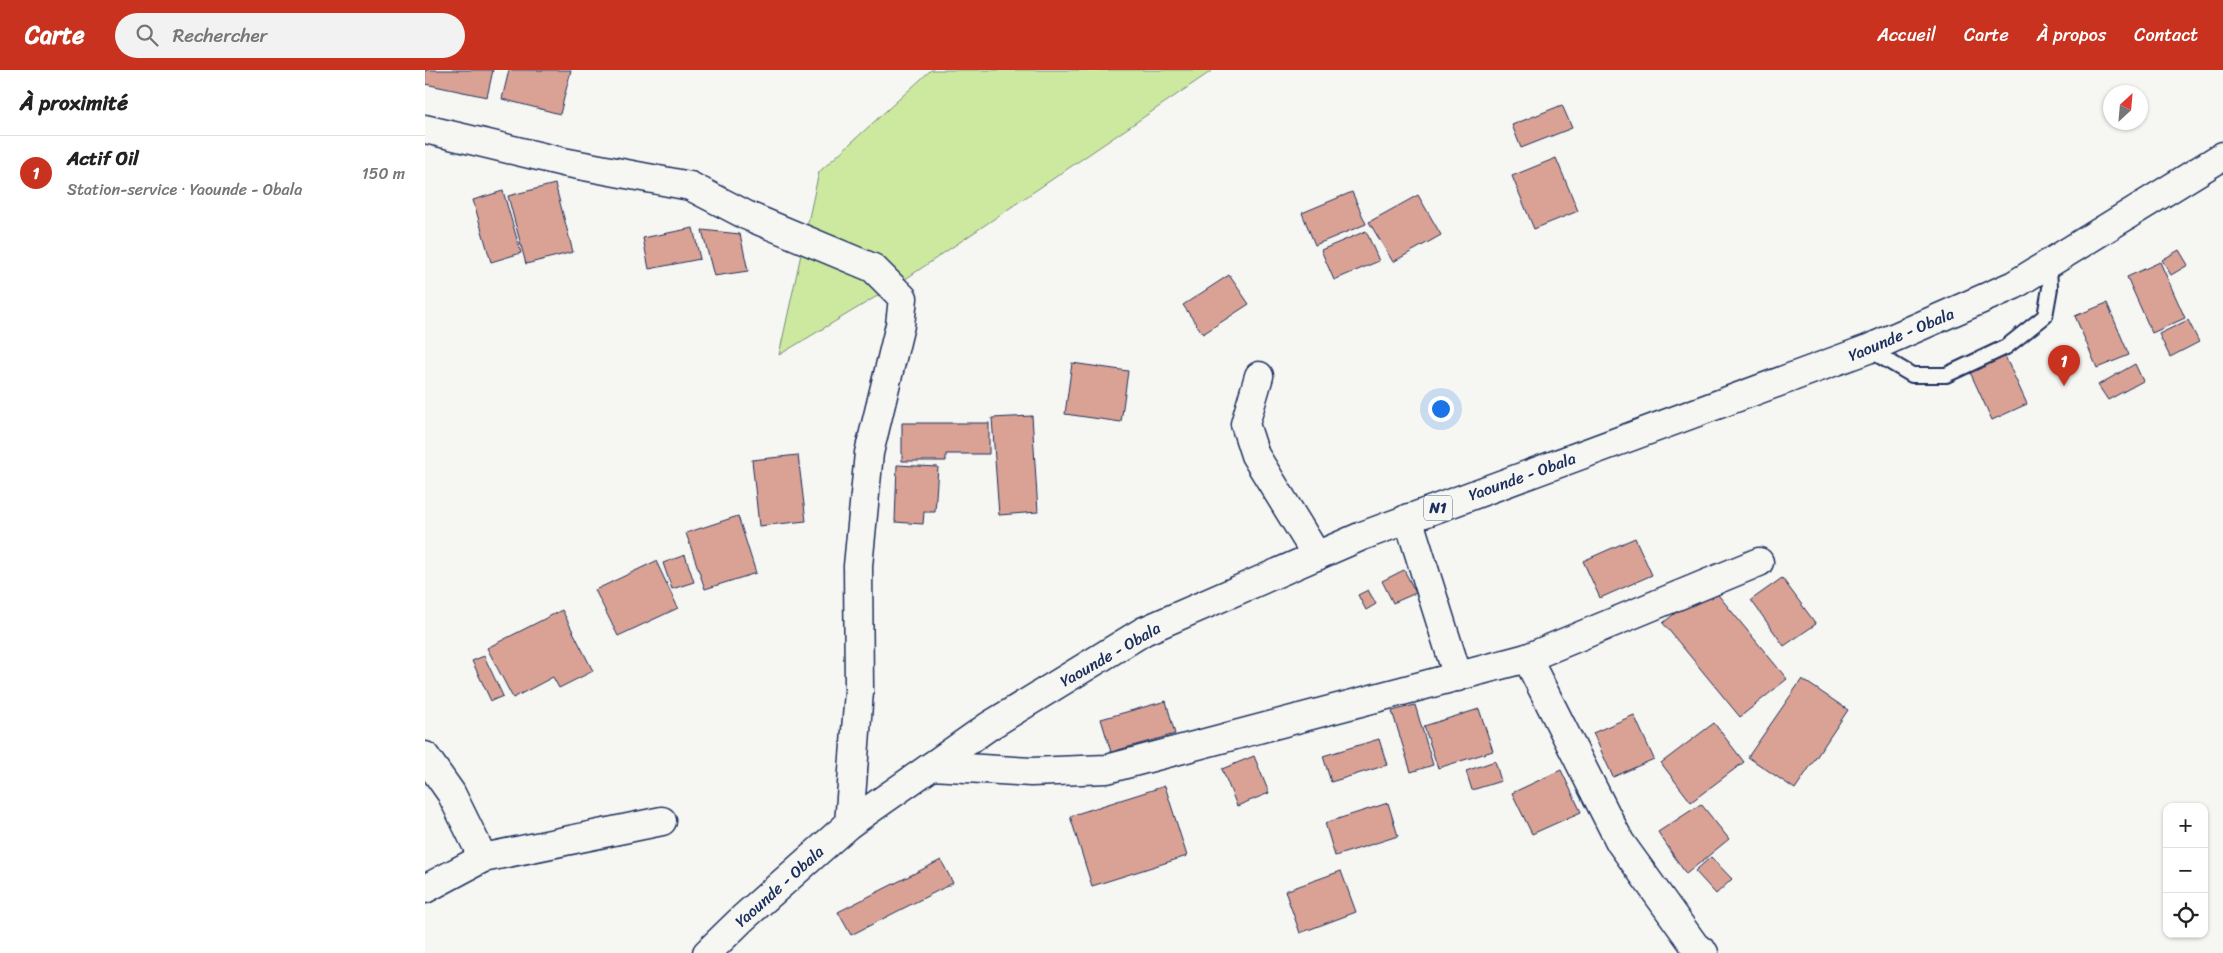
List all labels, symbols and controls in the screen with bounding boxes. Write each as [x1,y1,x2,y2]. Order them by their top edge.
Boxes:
search box [115,13,465,58]
text: Carte [25,14,85,56]
text: Rechercher [173,19,267,52]
text: Accueil [1877,19,1936,51]
text: Carte [1964,19,2009,51]
text: À propos [2037,19,2106,51]
text: Contact [2134,19,2198,51]
icon: search [133,21,161,49]
text: À proximité [20,84,128,122]
north arrow [2103,85,2148,130]
text: Actif Oil [67,142,139,175]
text: 1 [33,159,39,188]
text: 150 m [362,159,405,188]
text: Station-service · Yaounde - Obala [67,175,302,204]
street label: Yaounde - Obala [1844,299,1959,370]
pin: 1 [2048,345,2080,386]
your location [1428,396,1454,422]
street label: Yaounde - Obala [1464,444,1580,509]
road number: N1 [1424,496,1452,520]
street label: Yaounde - Obala [1054,614,1166,695]
map controls [2163,803,2208,938]
button: + [2163,803,2208,848]
street label: Yaounde - Obala [728,838,831,935]
button: − [2163,848,2208,893]
button: locate [2163,893,2208,938]

